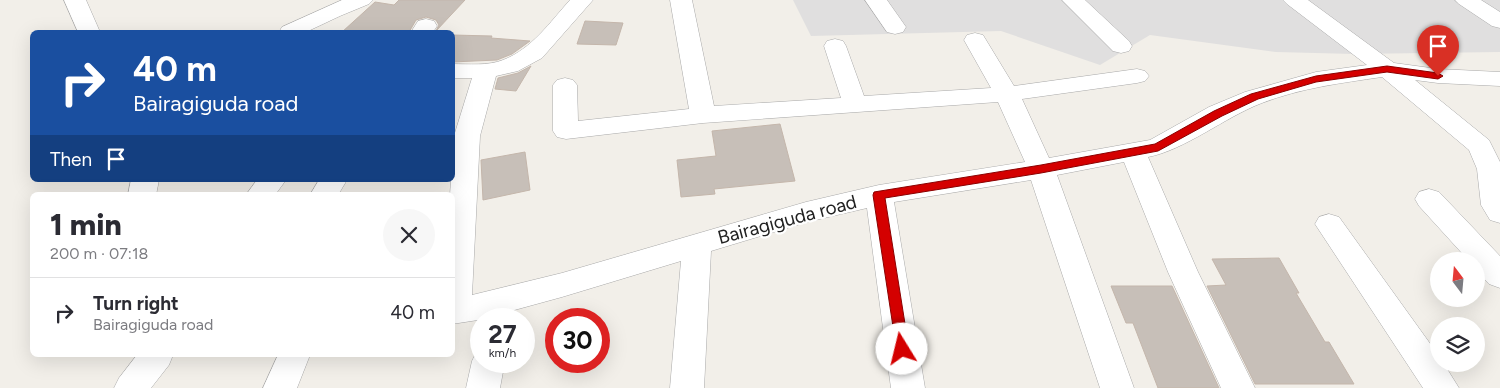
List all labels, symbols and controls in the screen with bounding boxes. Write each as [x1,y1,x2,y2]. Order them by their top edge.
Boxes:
pin [1417,25,1459,76]
icon: arrive [1424,32,1452,60]
text: 40 m [133,48,217,90]
icon: right [50,50,115,115]
text: Bairagiguda road [133,90,299,117]
icon: arrive [102,145,130,173]
text: Then [50,148,92,171]
street label: Bairagiguda road [715,190,859,249]
text: 1 min [50,206,122,243]
button: close [383,209,435,261]
text: 200 m · 07:18 [50,244,148,263]
north arrow [1430,252,1485,308]
map controls [1430,252,1485,372]
text: Turn right [93,292,179,315]
icon: right [50,299,78,327]
text: 40 m [390,301,435,324]
speed limit sign: 30 [545,308,610,373]
text: Bairagiguda road [93,315,213,334]
button: layers [1430,317,1485,372]
text: 27 [488,319,517,349]
position arrow [875,322,927,374]
text: km/h [489,346,516,360]

